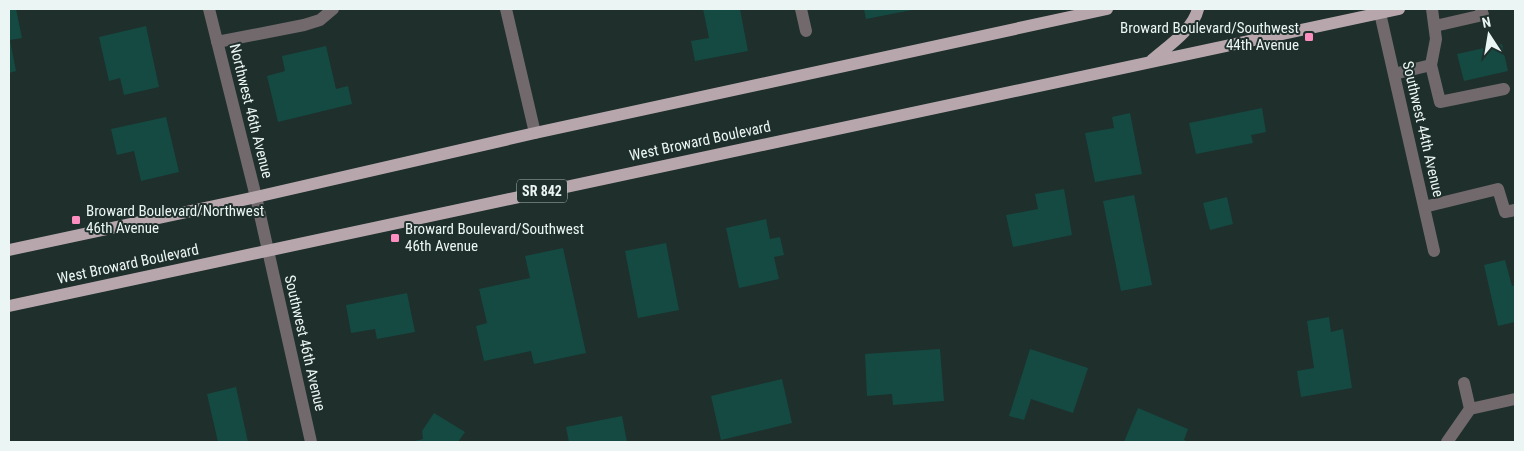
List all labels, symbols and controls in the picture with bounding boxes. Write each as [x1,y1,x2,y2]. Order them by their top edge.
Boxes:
north arrow [1464,10,1514,60]
text: N [1480,14,1492,31]
place label: Broward Boulevard/Southwest 44th Avenue [1120,19,1299,54]
marker: Broward Boulevard/Southwest 44th Avenue [1303,31,1315,43]
street label: Northwest 46th Avenue [226,42,276,180]
street label: Southwest 44th Avenue [1399,59,1447,199]
street label: West Broward Boulevard [628,117,772,165]
road number: SR 842 [517,180,567,202]
place label: Broward Boulevard/Northwest 46th Avenue [86,202,264,237]
marker: Broward Boulevard/Northwest 46th Avenue [70,214,82,226]
place label: Broward Boulevard/Southwest 46th Avenue [405,220,584,255]
marker: Broward Boulevard/Southwest 46th Avenue [389,232,401,244]
street label: West Broward Boulevard [56,240,200,288]
street label: Southwest 46th Avenue [281,273,329,413]

